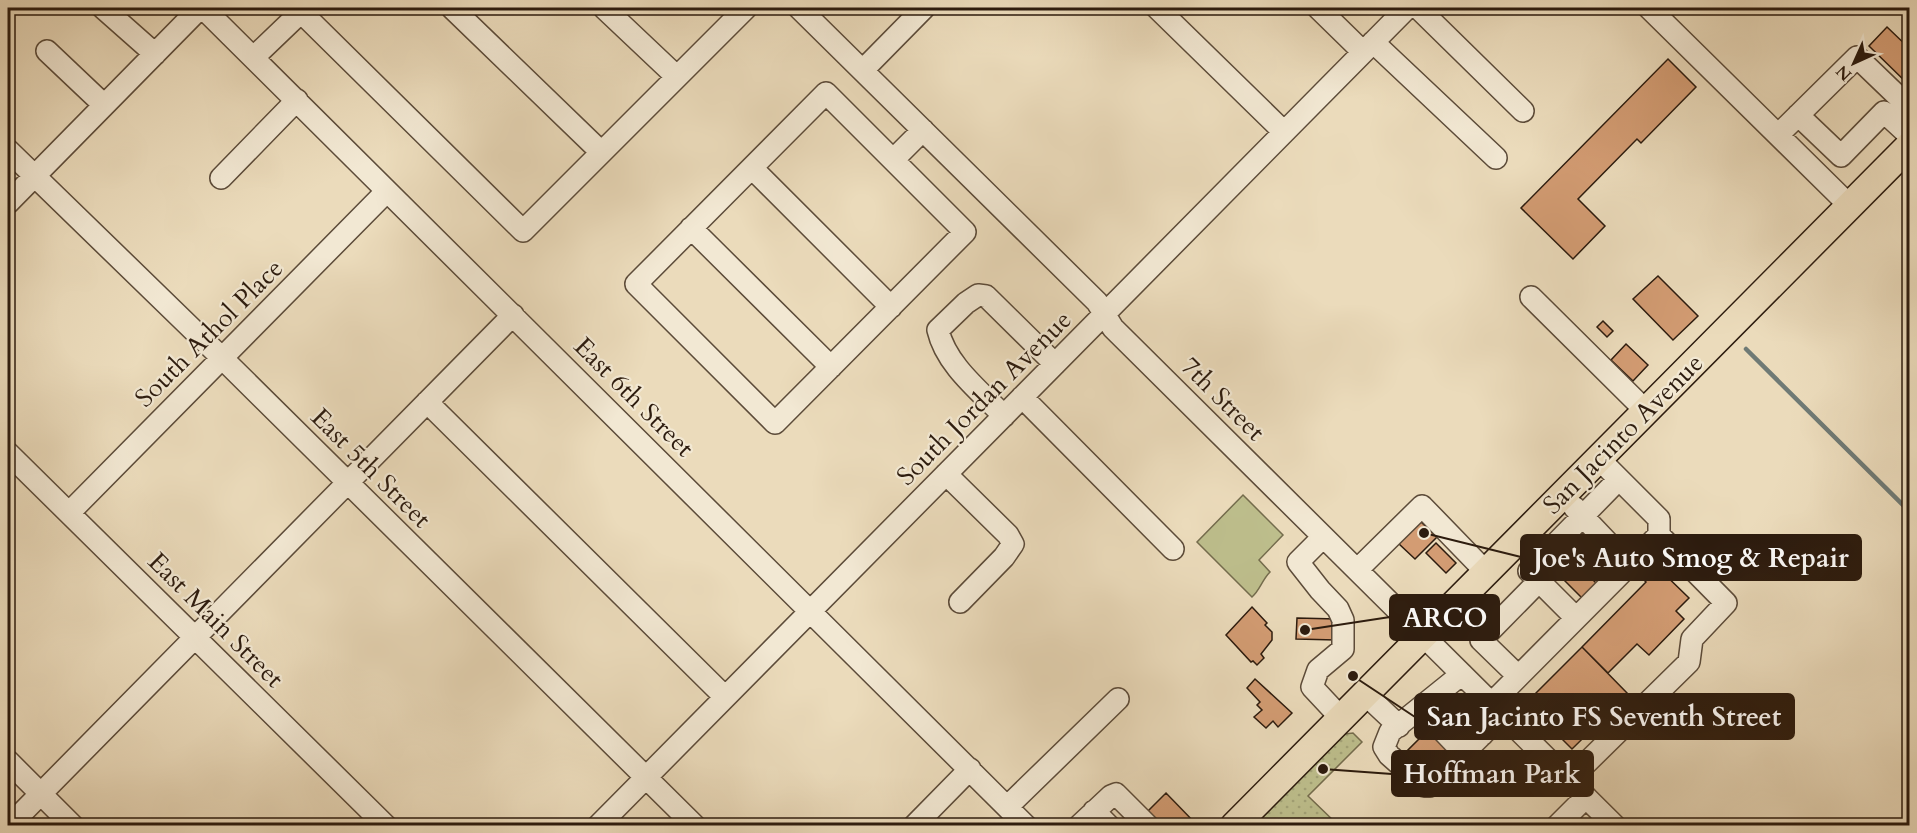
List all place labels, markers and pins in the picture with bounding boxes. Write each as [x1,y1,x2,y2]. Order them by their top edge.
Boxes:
callout: Joe's Auto Smog & Repair [1521,535,1861,580]
callout: ARCO [1390,595,1499,640]
callout: San Jacinto FS Seventh Street [1415,694,1794,739]
callout: Hoffman Park [1392,751,1593,796]

